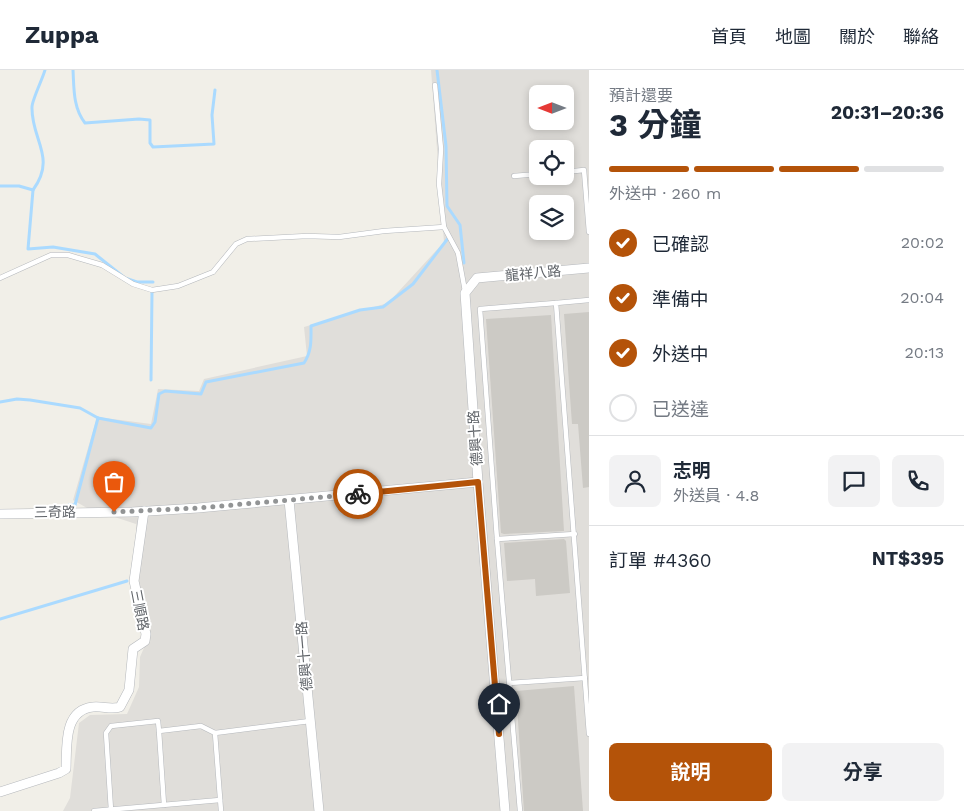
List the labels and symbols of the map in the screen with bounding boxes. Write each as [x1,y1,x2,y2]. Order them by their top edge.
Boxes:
north arrow [529,85,574,130]
street label: 龍祥八路 [504,263,562,283]
street label: 德興十路 [465,410,485,466]
pin [93,461,135,512]
courier [333,469,383,519]
street label: 三奇路 [34,504,76,520]
street label: 三順路 [128,588,152,632]
street label: 德興十一路 [293,620,315,692]
pin [478,683,520,734]

